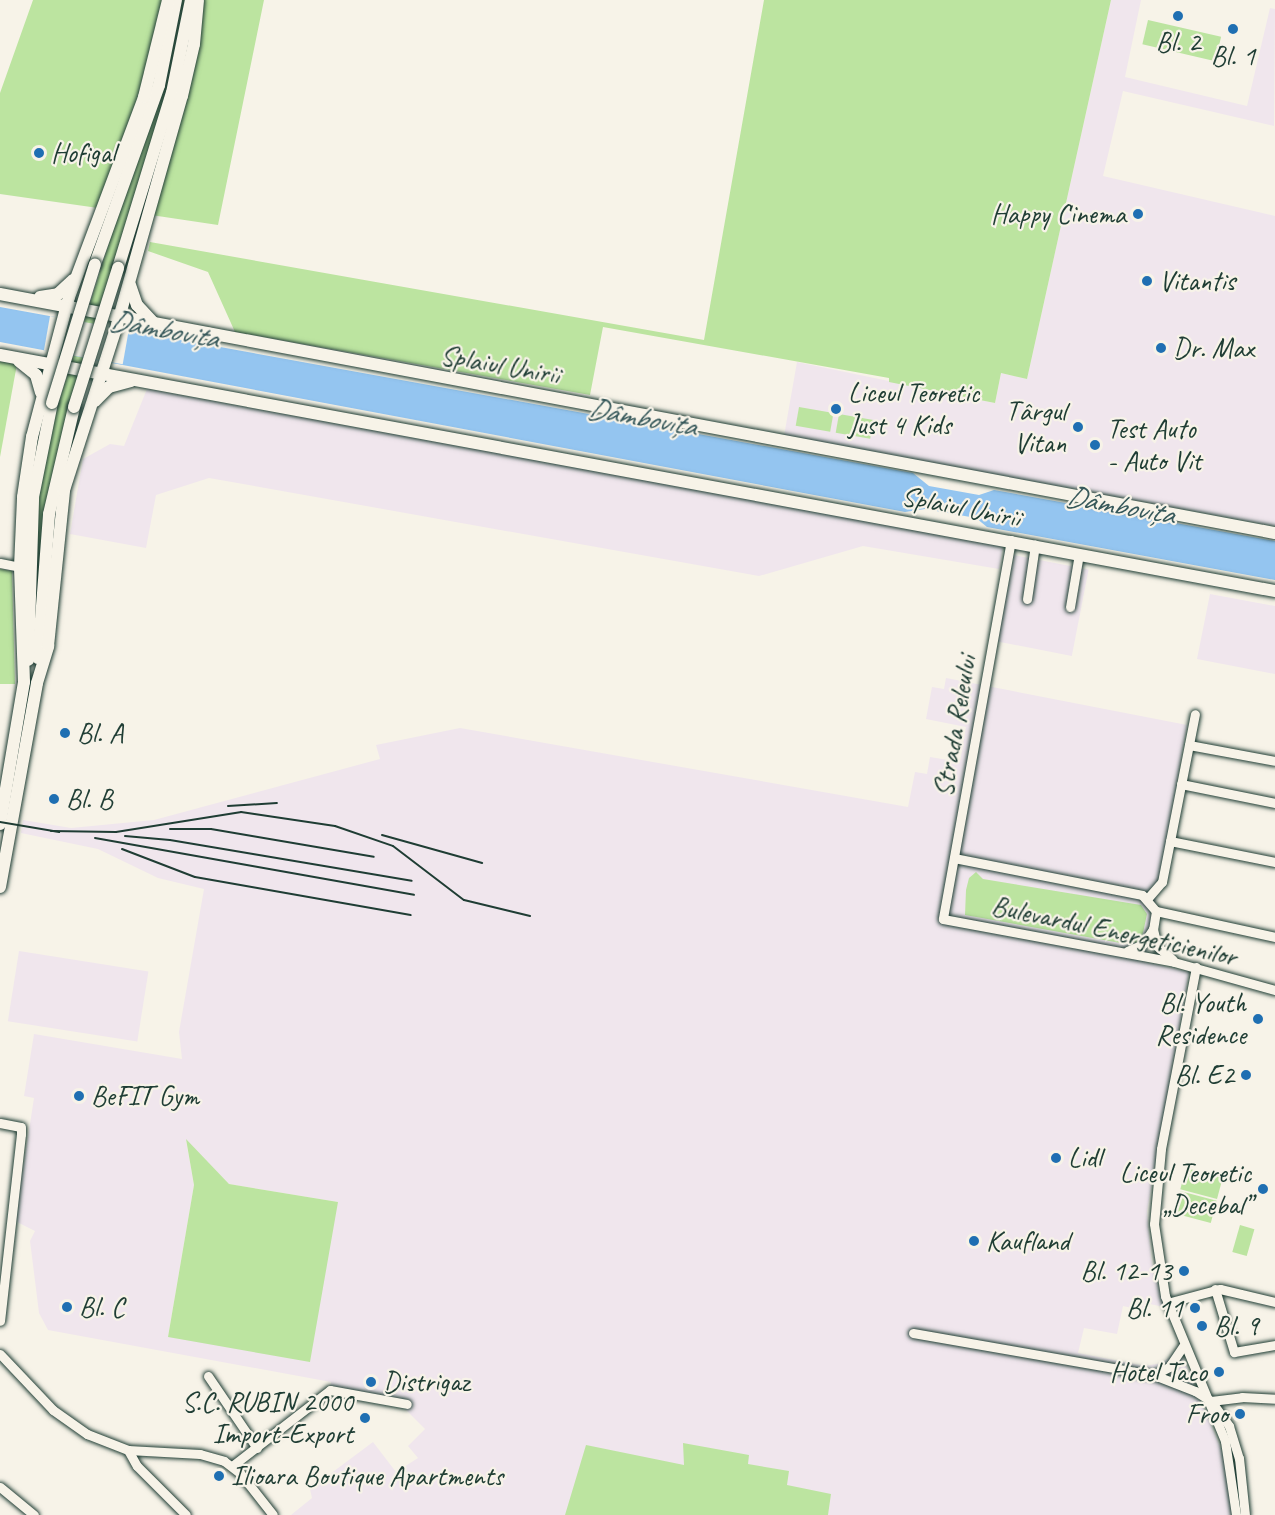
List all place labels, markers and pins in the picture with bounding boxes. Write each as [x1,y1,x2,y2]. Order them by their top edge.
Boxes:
marker: Bl. 2 [1171,9,1185,23]
marker: Bl. 1 [1226,22,1240,36]
place label: Bl. 2 [1156,25,1200,59]
place label: Bl. 1 [1211,39,1255,73]
place label: Hofigal [51,136,115,170]
marker: Hofigal [32,146,46,160]
place label: Happy Cinema [992,197,1126,231]
marker: Happy Cinema [1131,207,1145,221]
place label: Vitantis [1159,264,1235,298]
marker: Vitantis [1140,274,1154,288]
place label: Dr. Max [1173,331,1254,365]
marker: Dr. Max [1154,341,1168,355]
place label: Liceul Teoretic Just 4 Kids [848,376,980,442]
place label: Târgul Vitan [1006,394,1066,460]
marker: Liceul Teoretic Just 4 Kids [829,402,843,416]
place label: Test Auto - Auto Vit [1107,412,1201,478]
marker: Târgul Vitan [1071,420,1085,434]
marker: Test Auto - Auto Vit [1088,438,1102,452]
place label: Bl. A [77,716,123,750]
marker: Bl. A [58,726,72,740]
place label: Bl. B [66,782,112,816]
marker: Bl. B [47,792,61,806]
place label: Bl. Youth Residence [1156,986,1246,1052]
marker: Bl. Youth Residence [1251,1012,1265,1026]
place label: Bl. E2 [1175,1058,1234,1092]
marker: Bl. E2 [1239,1068,1253,1082]
place label: BeFIT Gym [91,1079,199,1113]
marker: BeFIT Gym [72,1089,86,1103]
place label: Lidl [1068,1141,1101,1175]
marker: Lidl [1049,1151,1063,1165]
place label: Liceul Teoretic „Decebal” [1119,1156,1251,1222]
marker: Liceul Teoretic „Decebal” [1256,1182,1270,1196]
place label: Kaufland [986,1224,1069,1258]
marker: Kaufland [967,1234,981,1248]
place label: Bl. 12-13 [1081,1254,1172,1288]
marker: Bl. 12-13 [1177,1264,1191,1278]
place label: Bl. C [79,1290,124,1324]
place label: Bl. 11 [1126,1291,1183,1325]
marker: Bl. C [60,1300,74,1314]
marker: Bl. 11 [1188,1301,1202,1315]
place label: Bl. 9 [1214,1309,1258,1343]
marker: Bl. 9 [1195,1319,1209,1333]
place label: Hotel Taco [1109,1355,1207,1389]
place label: Distrigaz [383,1365,469,1399]
marker: Hotel Taco [1212,1365,1226,1379]
marker: Distrigaz [364,1375,378,1389]
place label: S.C. RUBIN 2000 Import-Export [182,1385,353,1451]
place label: Froo [1186,1397,1228,1431]
marker: Froo [1233,1407,1247,1421]
marker: S.C. RUBIN 2000 Import-Export [358,1411,372,1425]
place label: Ilioara Boutique Apartments [231,1459,502,1493]
marker: Ilioara Boutique Apartments [212,1469,226,1483]

